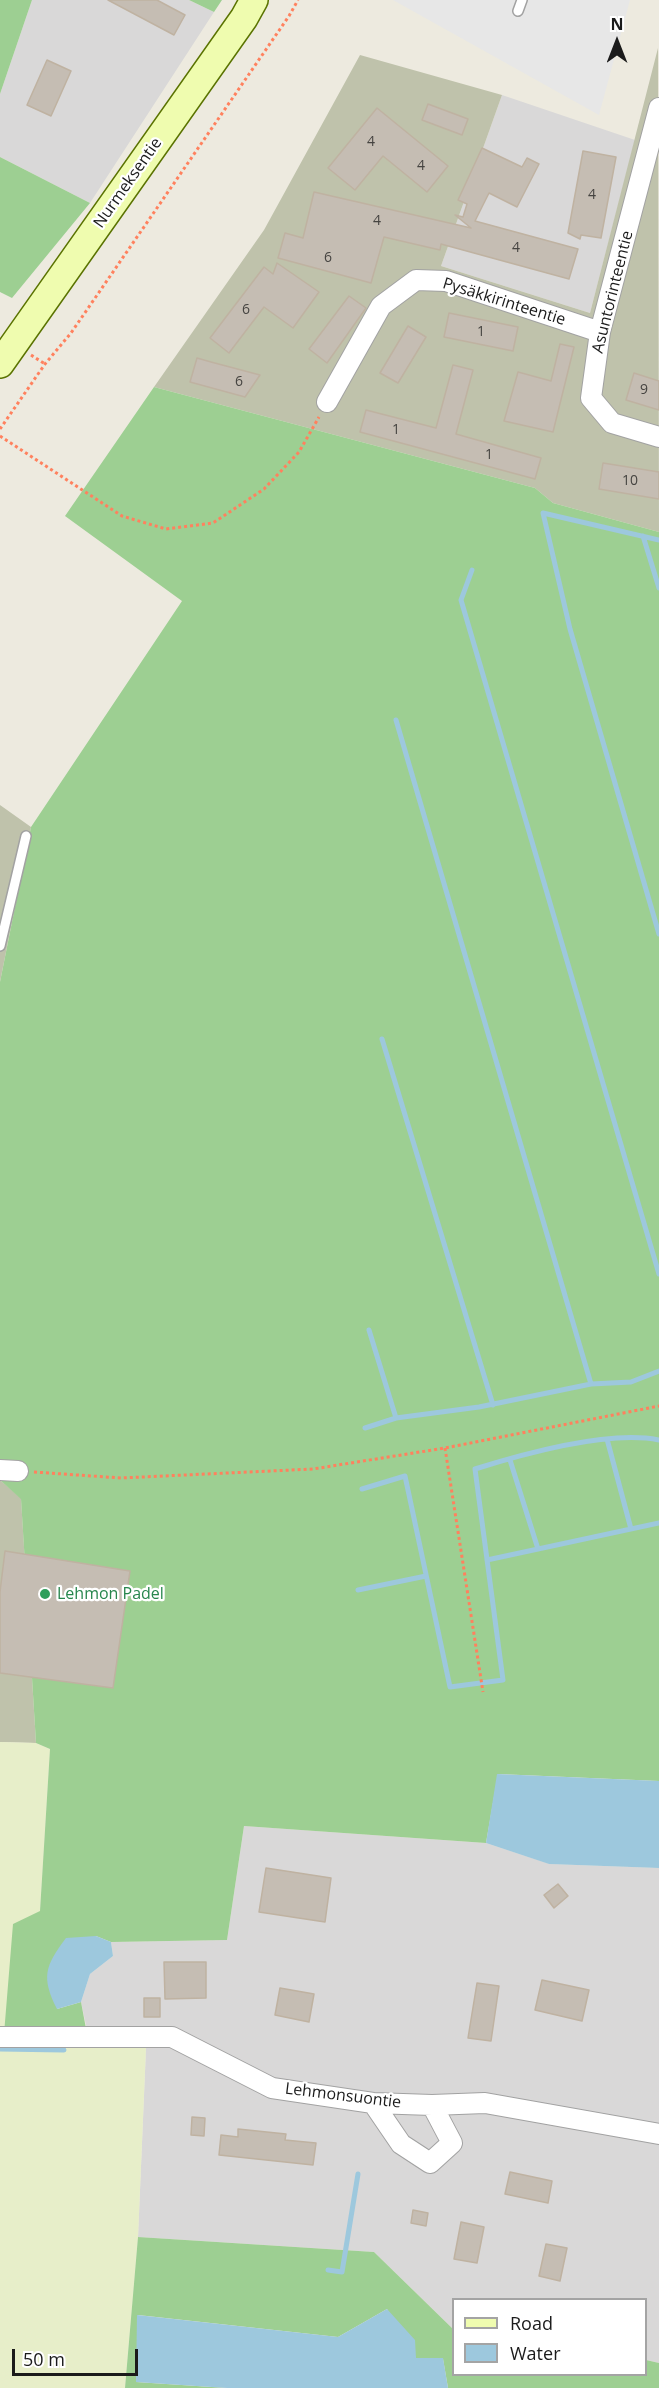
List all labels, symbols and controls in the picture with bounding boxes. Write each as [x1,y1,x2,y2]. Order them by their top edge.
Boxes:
north arrow [587,12,647,72]
text: N [610,13,624,35]
street label: Nurmeksentie [90,134,166,232]
house number: 4 [367,134,375,150]
house number: 4 [417,158,425,174]
house number: 4 [588,187,596,203]
house number: 4 [373,213,381,229]
street label: Asuntorinteentie [589,229,637,355]
house number: 4 [512,240,520,256]
house number: 6 [324,250,332,266]
street label: Pysäkkirinteentie [440,274,568,330]
house number: 6 [242,302,250,318]
house number: 1 [477,324,485,340]
house number: 6 [235,374,243,390]
house number: 9 [640,382,648,398]
house number: 1 [392,422,400,438]
house number: 1 [485,447,493,463]
house number: 10 [622,473,638,489]
place label: Lehmon Padel [57,1584,164,1604]
marker: Lehmon Padel [38,1587,52,1601]
street label: Lehmonsuontie [284,2079,402,2113]
legend [452,2298,647,2376]
text: Road [510,2311,553,2335]
scale bar [15,2337,141,2375]
text: Water [510,2341,561,2365]
text: 50 m [23,2347,65,2371]

